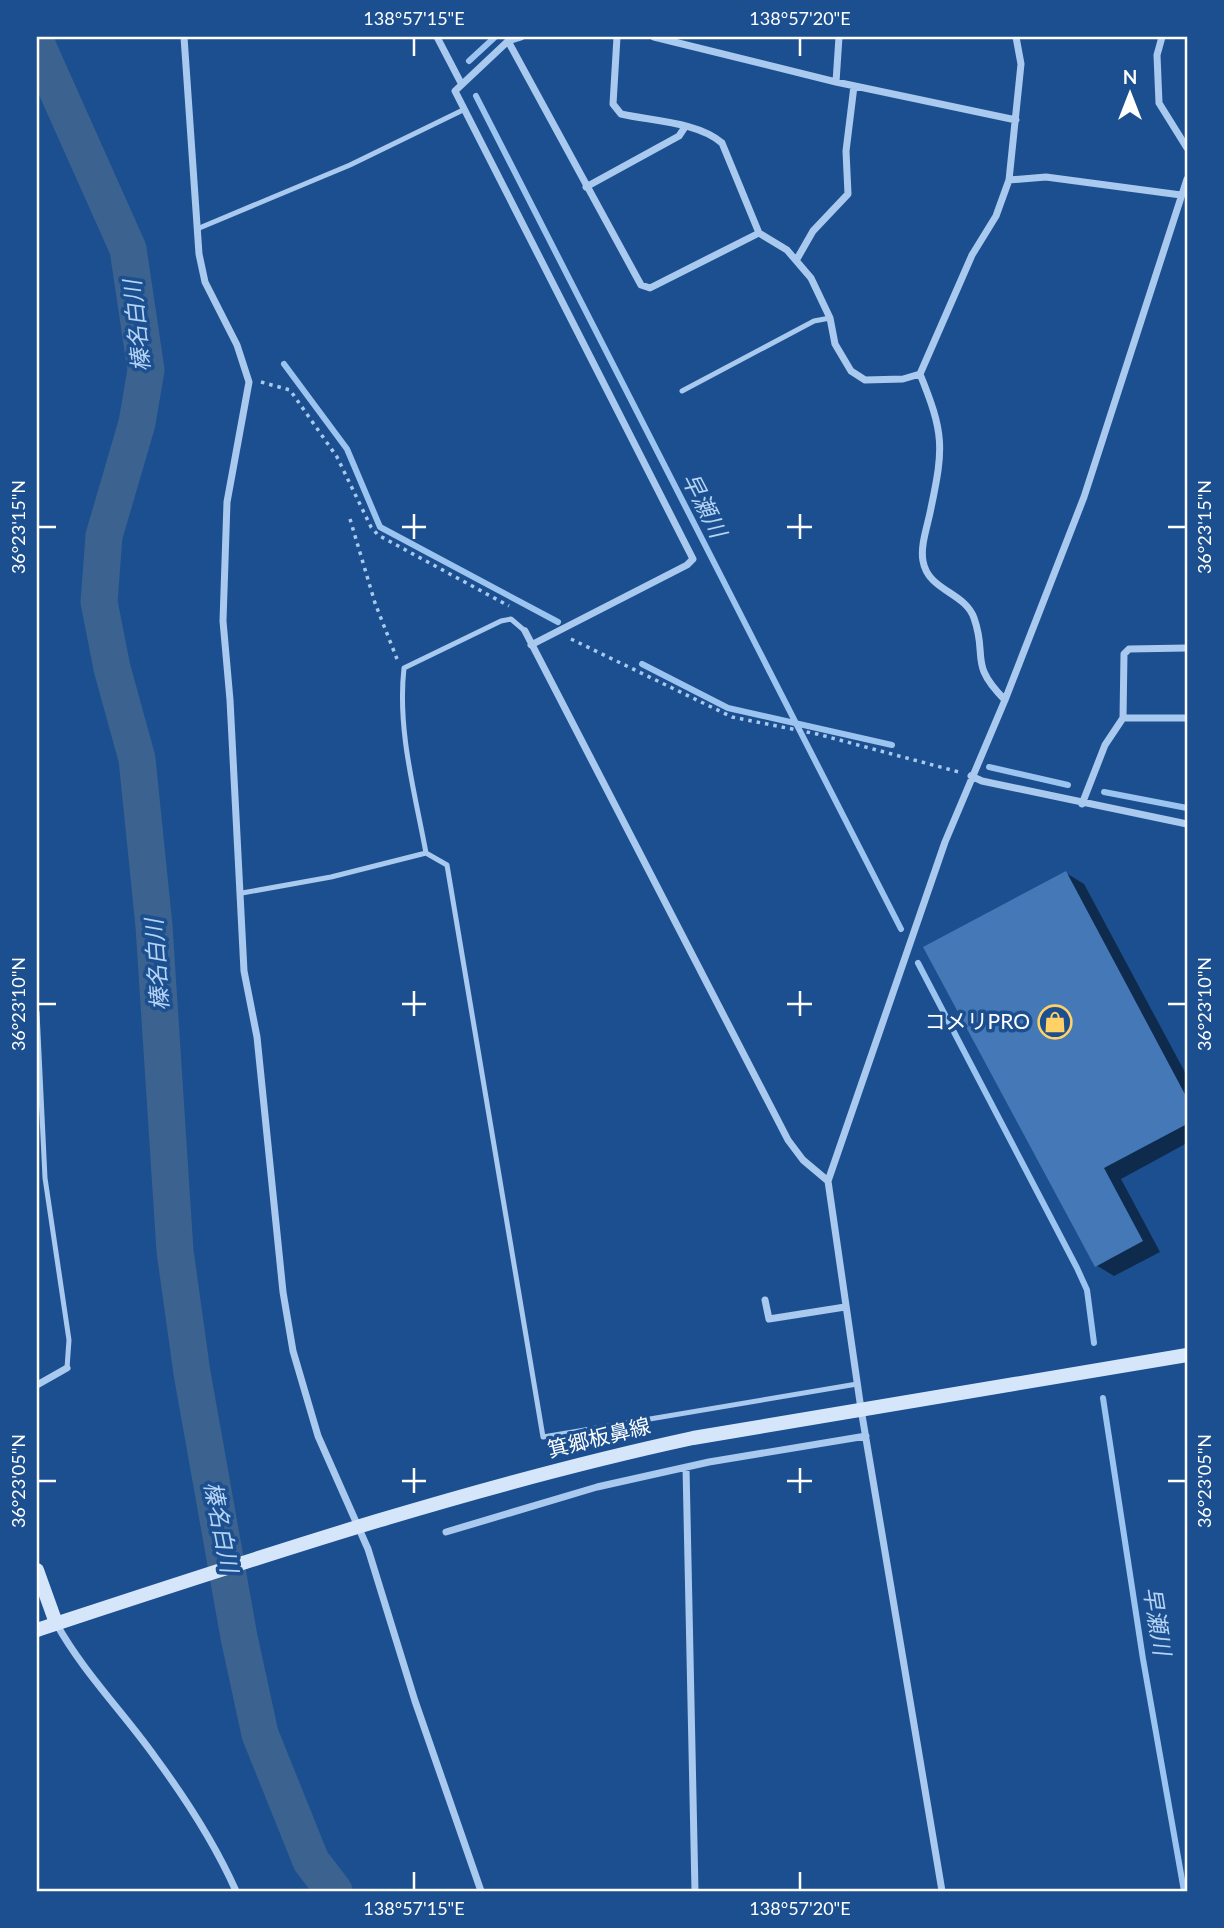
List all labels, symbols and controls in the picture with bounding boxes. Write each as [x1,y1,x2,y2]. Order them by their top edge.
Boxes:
text: 138°57'15"E [363,7,465,29]
text: 138°57'20"E [749,7,851,29]
north arrow [1094,60,1164,130]
text: N [1123,65,1137,88]
water label: 榛名白川 [117,276,155,373]
water label: 早瀬川 [677,467,734,544]
text: 36°23'15"N [7,480,29,574]
text: 36°23'15"N [1193,480,1215,574]
water label: 榛名白川 [139,915,173,1012]
text: 36°23'10"N [7,957,29,1051]
text: 36°23'10"N [1193,957,1215,1051]
shop icon: コメリPRO [1036,1003,1074,1041]
place label: コメリPRO [925,1008,1030,1033]
street label: 箕郷板鼻線 [545,1412,653,1461]
text: 36°23'05"N [7,1434,29,1528]
text: 36°23'05"N [1193,1434,1215,1528]
water label: 榛名白川 [199,1479,245,1578]
water label: 早瀬川 [1139,1585,1178,1660]
text: 138°57'15"E [363,1897,465,1919]
text: 138°57'20"E [749,1897,851,1919]

